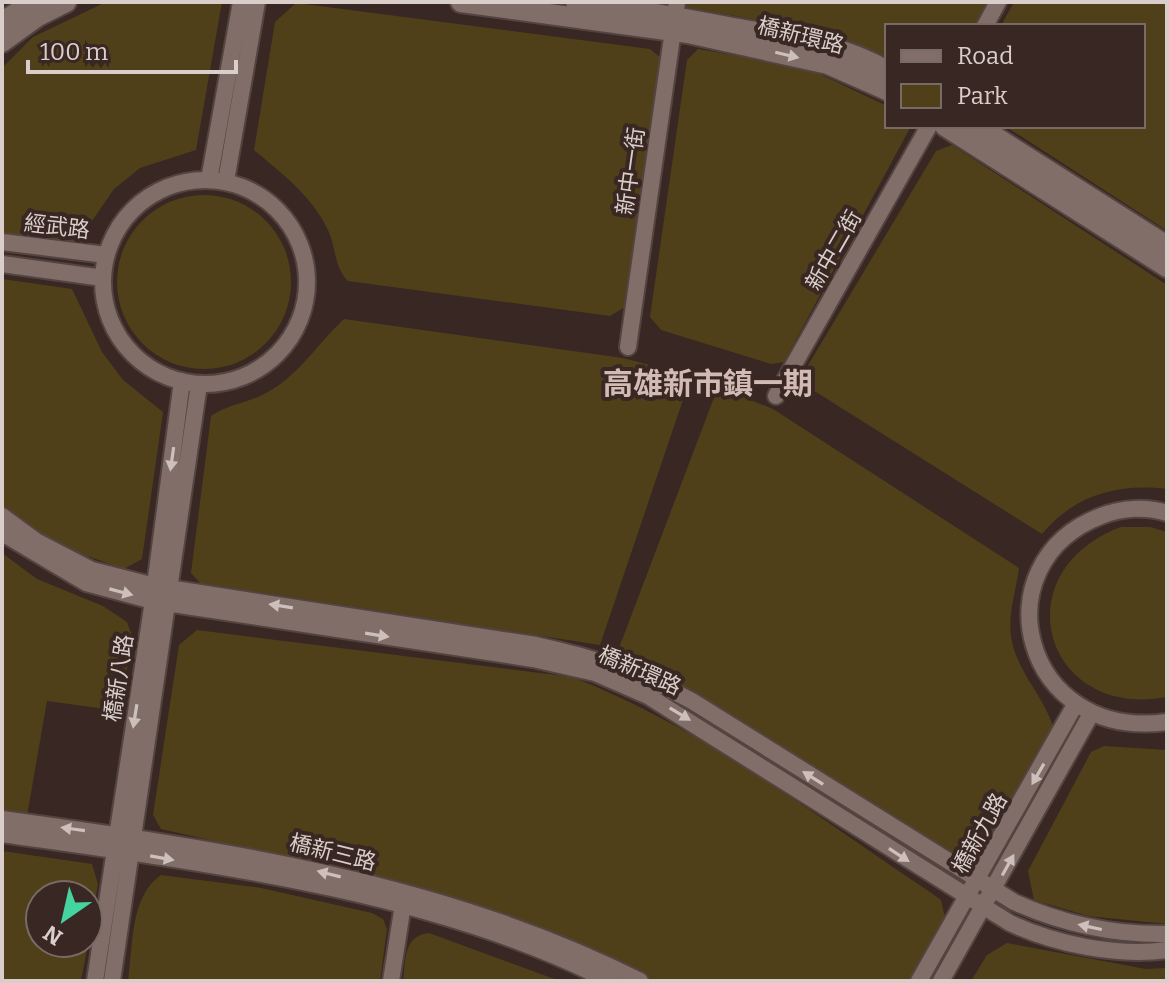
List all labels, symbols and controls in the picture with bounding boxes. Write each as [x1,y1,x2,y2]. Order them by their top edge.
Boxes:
street label: 橋新環路 [755,12,847,59]
scale bar [28,24,236,74]
legend [885,24,1145,128]
text: 100 m [40,38,108,66]
text: Road [957,42,1013,70]
one-way arrow [774,49,799,62]
text: Park [957,82,1008,110]
street label: 新中一街 [611,126,650,217]
street label: 新中二街 [800,205,867,295]
street label: 經武路 [23,209,91,244]
district label: 高雄新市鎮一期 [603,366,813,402]
one-way arrow [165,447,178,472]
one-way arrow [108,587,133,599]
one-way arrow [269,599,294,612]
one-way arrow [365,629,390,642]
street label: 橋新八路 [98,633,139,724]
street label: 橋新環路 [594,640,685,701]
one-way arrow [128,704,140,729]
one-way arrow [669,707,691,721]
one-way arrow [1031,763,1045,785]
one-way arrow [802,772,824,786]
street label: 橋新九路 [946,788,1013,878]
one-way arrow [60,822,85,835]
street label: 橋新三路 [287,829,379,876]
one-way arrow [888,847,909,862]
one-way arrow [150,852,175,864]
one-way arrow [1001,854,1015,876]
one-way arrow [316,867,341,880]
north arrow [24,879,104,959]
text: N [38,919,68,951]
one-way arrow [1077,921,1102,933]

